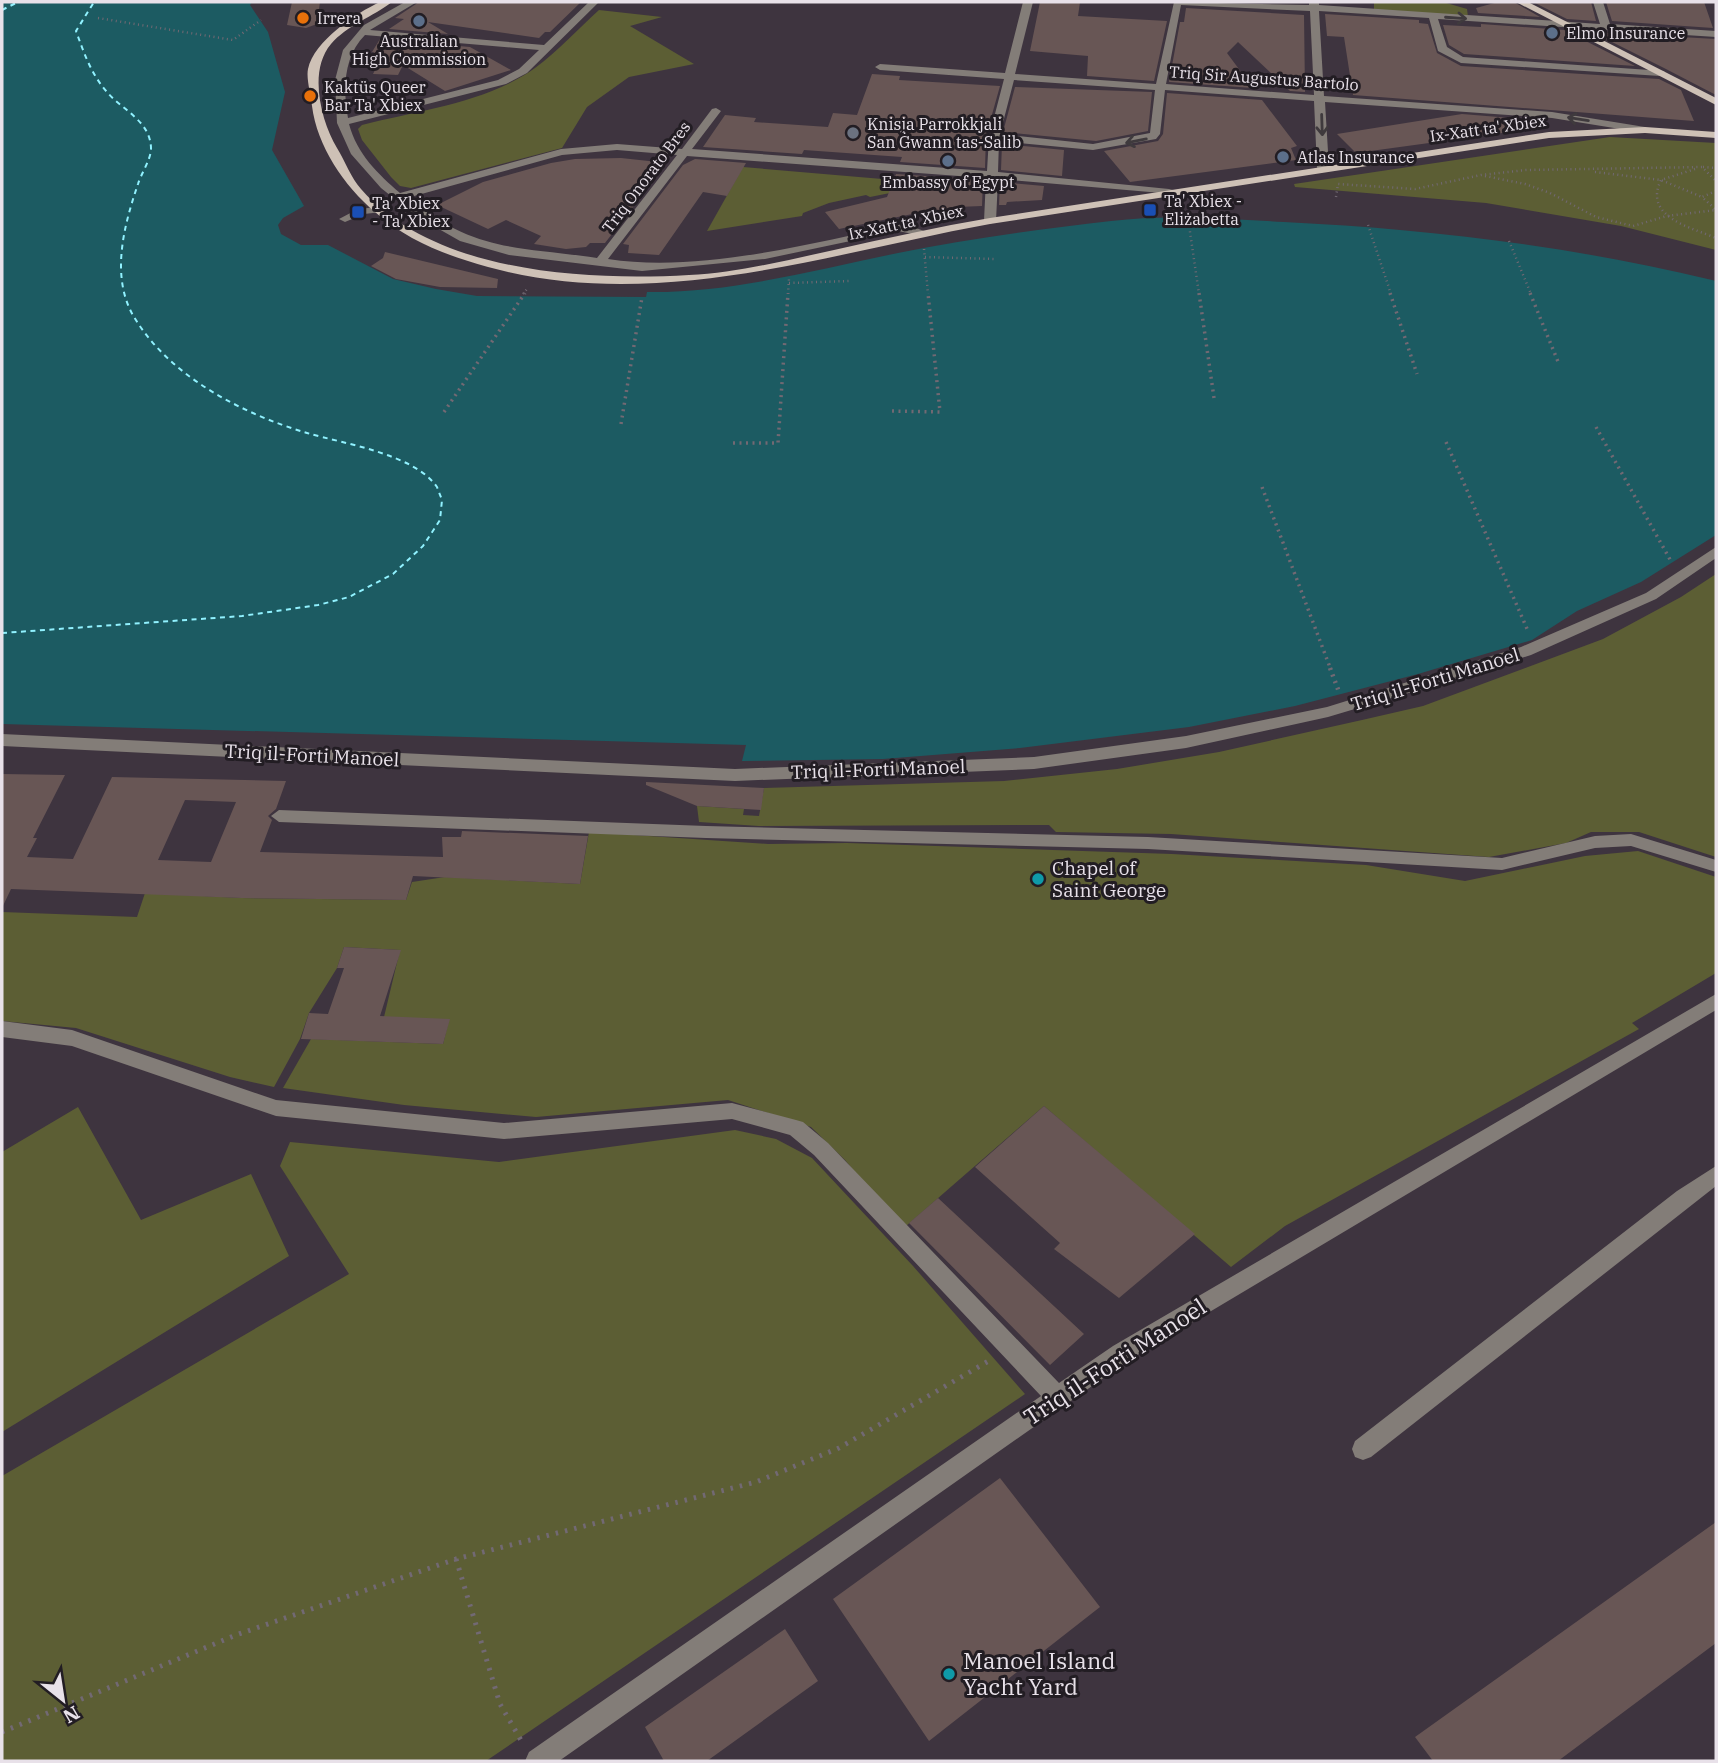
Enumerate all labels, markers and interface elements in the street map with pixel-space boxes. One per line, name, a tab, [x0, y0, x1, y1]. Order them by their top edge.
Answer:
place label: Irrera	[317, 8, 361, 28]
marker: Irrera	[295, 10, 311, 26]
one-way arrow	[1444, 12, 1467, 25]
marker: Australian High Commission	[411, 13, 427, 29]
place label: Elmo Insurance	[1566, 23, 1685, 43]
marker: Elmo Insurance	[1544, 25, 1560, 41]
place label: Australian High Commission	[352, 31, 486, 69]
street label: Triq Sir Augustus Bartolo	[1169, 61, 1359, 95]
place label: Kaktüs Queer Bar Ta' Xbiex	[324, 77, 426, 115]
marker: Kaktüs Queer Bar Ta' Xbiex	[302, 88, 318, 104]
street label: Ix-Xatt ta' Xbiex	[1428, 110, 1548, 146]
one-way arrow	[1567, 112, 1590, 125]
one-way arrow	[1316, 113, 1329, 136]
place label: Knisja Parrokkjali San Ġwann tas-Salib	[867, 114, 1021, 152]
street label: Triq Onorato Bres	[598, 117, 694, 237]
marker: Knisja Parrokkjali San Ġwann tas-Salib	[845, 125, 861, 141]
one-way arrow	[1125, 135, 1148, 149]
place label: Atlas Insurance	[1297, 147, 1415, 167]
marker: Atlas Insurance	[1275, 149, 1291, 165]
marker: Embassy of Egypt	[940, 153, 956, 169]
place label: Embassy of Egypt	[882, 172, 1015, 192]
place label: Ta' Xbiex - Eliżabetta	[1164, 191, 1242, 229]
place label: Ta' Xbiex - Ta' Xbiex	[372, 193, 450, 231]
street label: Ix-Xatt ta' Xbiex	[847, 200, 965, 244]
marker: Ta' Xbiex - Eliżabetta	[1142, 202, 1158, 218]
marker: Ta' Xbiex - Ta' Xbiex	[350, 204, 366, 220]
street label: Triq il-Forti Manoel	[1348, 642, 1522, 716]
street label: Triq il-Forti Manoel	[224, 738, 400, 772]
street label: Triq il-Forti Manoel	[790, 754, 966, 784]
place label: Chapel of Saint George	[1052, 856, 1166, 902]
marker: Chapel of Saint George	[1030, 871, 1046, 887]
street label: Triq il-Forti Manoel	[1018, 1291, 1211, 1431]
place label: Manoel Island Yacht Yard	[963, 1645, 1115, 1701]
north arrow	[28, 1665, 98, 1735]
marker: Manoel Island Yacht Yard	[941, 1666, 957, 1682]
text: N	[59, 1701, 84, 1729]

